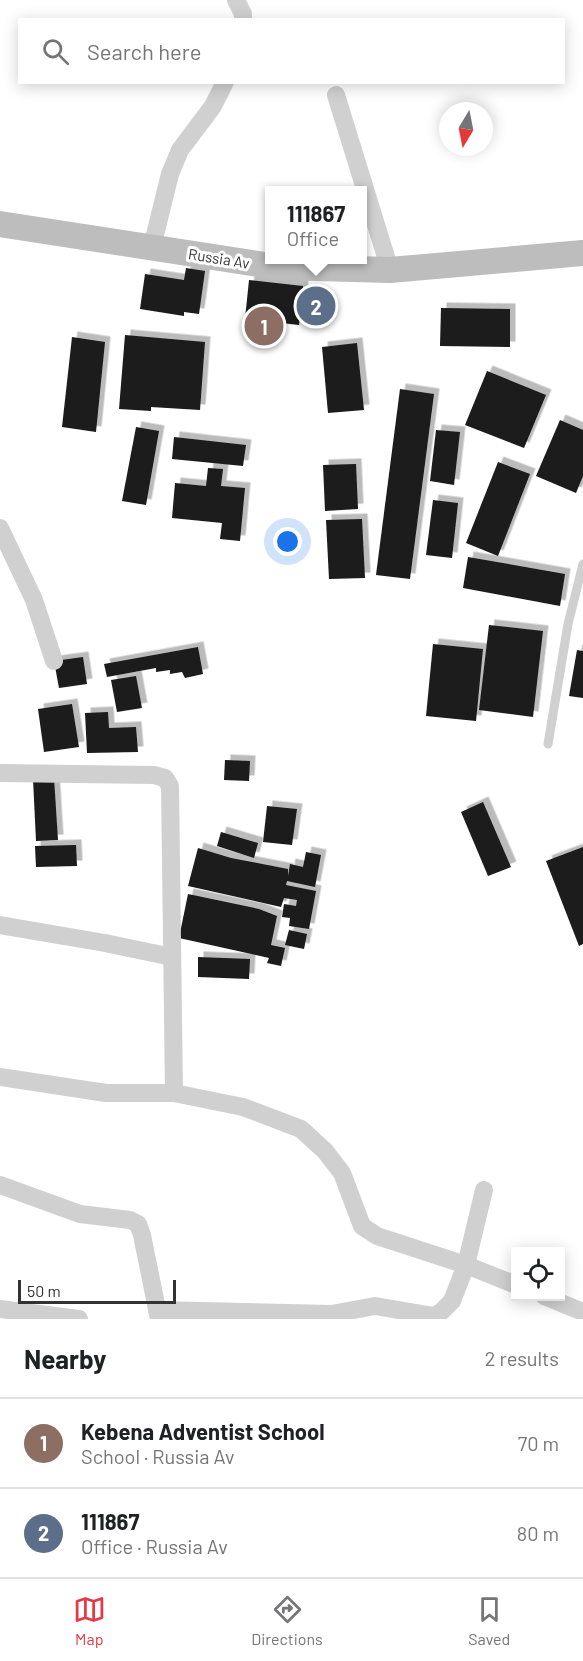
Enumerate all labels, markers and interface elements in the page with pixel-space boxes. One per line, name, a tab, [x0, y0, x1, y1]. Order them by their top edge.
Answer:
search box	[18, 18, 565, 84]
icon: search	[39, 35, 72, 68]
text: Search here	[87, 38, 201, 64]
north arrow	[439, 102, 493, 156]
popup	[265, 186, 367, 264]
text: 111867	[287, 200, 345, 226]
text: Office	[287, 226, 339, 250]
street label: Russia Av	[187, 244, 251, 272]
pin: 2	[296, 284, 336, 328]
pin: 1	[244, 304, 284, 348]
your location	[273, 527, 302, 556]
map controls	[511, 1247, 565, 1301]
button: locate	[511, 1247, 565, 1301]
scale bar	[18, 1277, 176, 1304]
text: 50 m	[27, 1281, 61, 1300]
text: Nearby	[24, 1343, 106, 1374]
text: 2 results	[485, 1346, 559, 1370]
text: Kebena Adventist School	[81, 1418, 325, 1444]
text: 1	[40, 1431, 47, 1455]
text: 70 m	[518, 1431, 559, 1455]
text: School · Russia Av	[81, 1444, 235, 1468]
text: 111867	[81, 1508, 139, 1534]
text: 2	[38, 1521, 49, 1545]
text: 80 m	[517, 1521, 559, 1545]
text: Office · Russia Av	[81, 1534, 228, 1558]
tab: Map	[73, 1593, 106, 1648]
tab: Directions	[251, 1593, 323, 1648]
tab: Saved	[468, 1593, 510, 1648]

